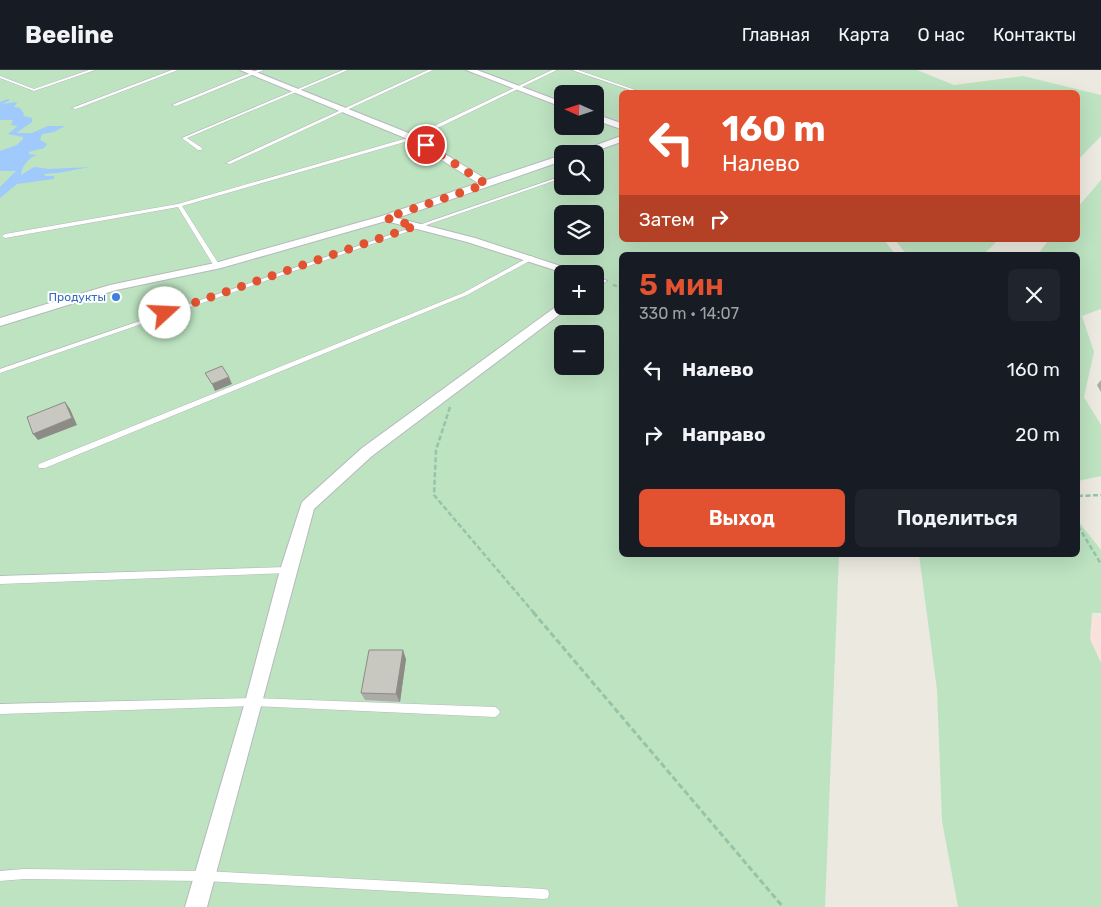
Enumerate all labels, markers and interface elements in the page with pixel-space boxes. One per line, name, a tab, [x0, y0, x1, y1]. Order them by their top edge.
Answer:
text: Beeline	[25, 21, 114, 49]
text: Главная	[742, 24, 810, 46]
text: Карта	[838, 24, 890, 46]
text: О нас	[918, 24, 965, 46]
text: Контакты	[993, 24, 1076, 46]
north arrow	[554, 85, 604, 135]
map controls	[554, 85, 604, 375]
text: 160 m	[722, 108, 826, 150]
icon: left	[639, 110, 704, 175]
pin	[405, 124, 447, 166]
icon: arrive	[412, 131, 440, 159]
button: search	[554, 145, 604, 195]
text: Налево	[722, 150, 800, 177]
button: layers	[554, 205, 604, 255]
icon: right	[705, 205, 733, 233]
text: Затем	[639, 208, 695, 231]
button: +	[554, 265, 604, 315]
text: 5 мин	[639, 267, 724, 303]
button: close	[1008, 269, 1060, 321]
position arrow	[138, 286, 190, 338]
place label: Продукты	[49, 290, 106, 304]
marker: Продукты	[110, 291, 122, 303]
text: 330 m · 14:07	[639, 304, 739, 323]
button: −	[554, 325, 604, 375]
icon: left	[639, 356, 667, 384]
text: Налево	[682, 358, 754, 381]
text: 160 m	[1007, 358, 1060, 381]
icon: right	[639, 421, 667, 449]
text: Направо	[682, 423, 766, 446]
text: 20 m	[1015, 423, 1060, 446]
button: Выход	[639, 489, 845, 547]
button: Поделиться	[855, 489, 1060, 547]

